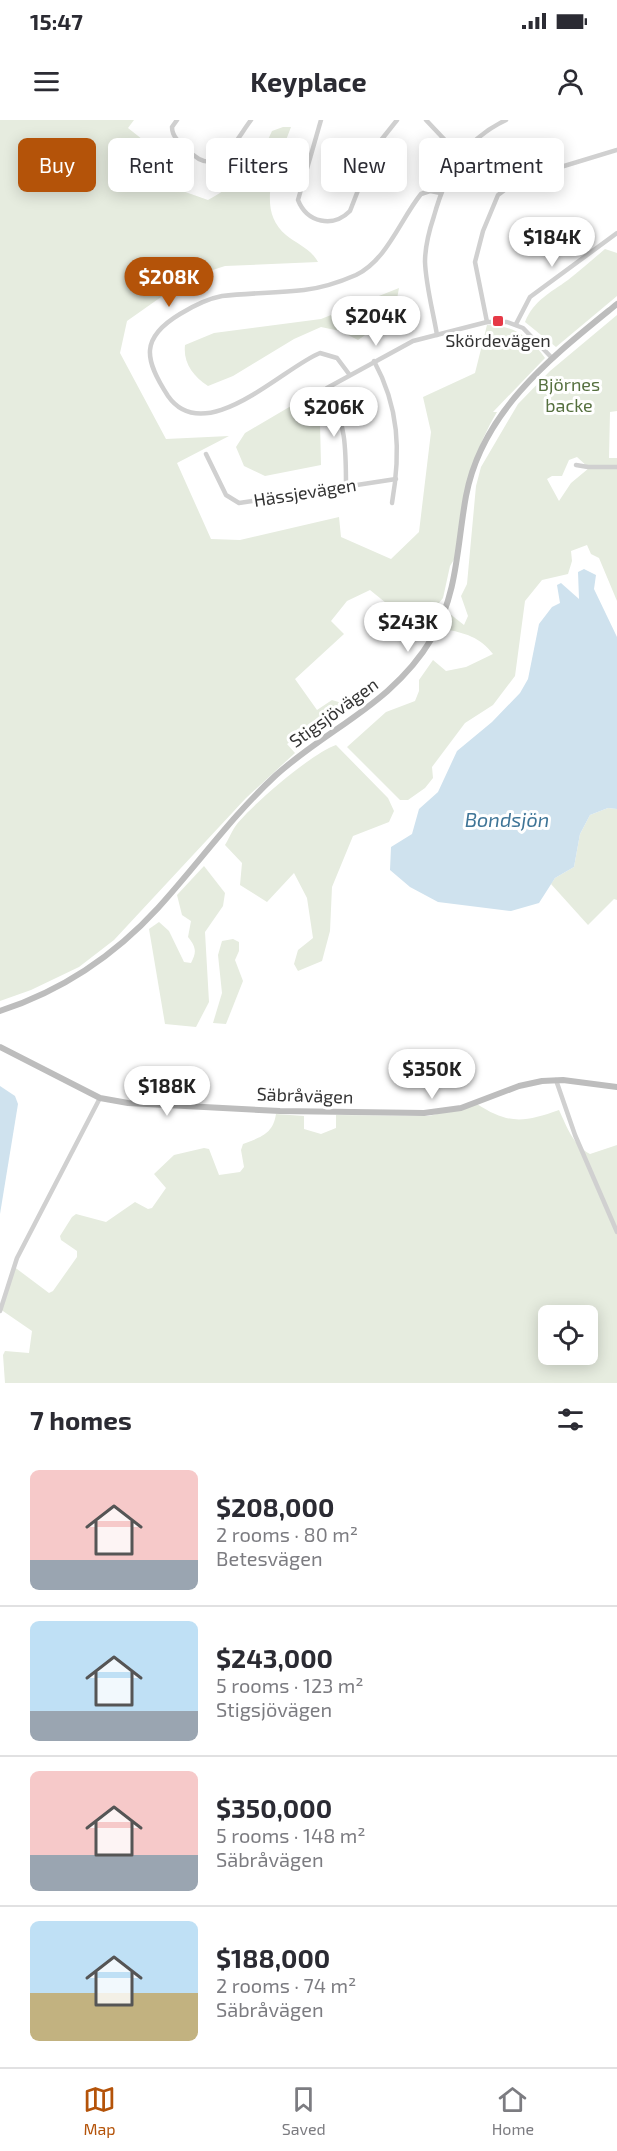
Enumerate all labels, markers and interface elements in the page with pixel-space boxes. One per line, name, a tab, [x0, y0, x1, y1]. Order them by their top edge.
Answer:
text: 15:47	[30, 8, 83, 34]
icon: menu	[30, 65, 63, 98]
text: Keyplace	[250, 65, 367, 97]
icon: person	[554, 65, 587, 98]
chip: Buy	[18, 138, 96, 192]
chip: Rent	[108, 138, 194, 192]
chip: Filters	[206, 138, 309, 192]
chip: New	[321, 138, 407, 192]
chip: Apartment	[419, 138, 564, 192]
pin: $184K	[510, 217, 594, 268]
text: $184K	[523, 224, 581, 248]
pin: $208K	[127, 257, 211, 308]
text: $208K	[139, 264, 199, 288]
pin: $204K	[334, 296, 418, 347]
text: $204K	[345, 303, 407, 327]
marker: Skördevägen	[491, 314, 505, 328]
place label: Skördevägen	[445, 329, 551, 351]
park label: Björnes backe	[538, 373, 600, 416]
pin: $206K	[292, 387, 376, 438]
text: $206K	[304, 394, 364, 418]
street label: Hässjevägen	[252, 473, 358, 511]
pin: $243K	[366, 602, 450, 653]
text: $243K	[378, 609, 438, 633]
street label: Stigsjövägen	[285, 673, 382, 752]
water label: Bondsjön	[465, 807, 549, 831]
pin: $350K	[390, 1049, 474, 1100]
text: $350K	[402, 1056, 462, 1080]
pin: $188K	[125, 1066, 209, 1117]
text: $188K	[138, 1073, 196, 1097]
street label: Säbråvägen	[256, 1082, 354, 1108]
map controls	[538, 1305, 598, 1365]
button: locate	[538, 1305, 598, 1365]
icon: filters	[554, 1403, 587, 1436]
text: 7 homes	[30, 1404, 132, 1435]
text: $208,000	[216, 1491, 334, 1522]
icon: home	[78, 1494, 150, 1566]
text: 2 rooms · 80 m²	[216, 1522, 358, 1546]
text: Betesvägen	[216, 1546, 323, 1570]
text: $243,000	[216, 1642, 333, 1673]
icon: home	[78, 1645, 150, 1717]
text: 5 rooms · 123 m²	[216, 1673, 364, 1697]
text: Stigsjövägen	[216, 1697, 332, 1721]
text: $350,000	[216, 1792, 332, 1823]
icon: home	[78, 1795, 150, 1867]
text: 5 rooms · 148 m²	[216, 1823, 366, 1847]
text: Säbråvägen	[216, 1847, 324, 1871]
text: $188,000	[216, 1942, 330, 1973]
icon: home	[78, 1945, 150, 2017]
text: 2 rooms · 74 m²	[216, 1973, 356, 1997]
text: Säbråvägen	[216, 1997, 324, 2021]
tab: Map	[83, 2083, 116, 2138]
tab: Saved	[282, 2083, 326, 2138]
tab: Home	[492, 2083, 534, 2138]

